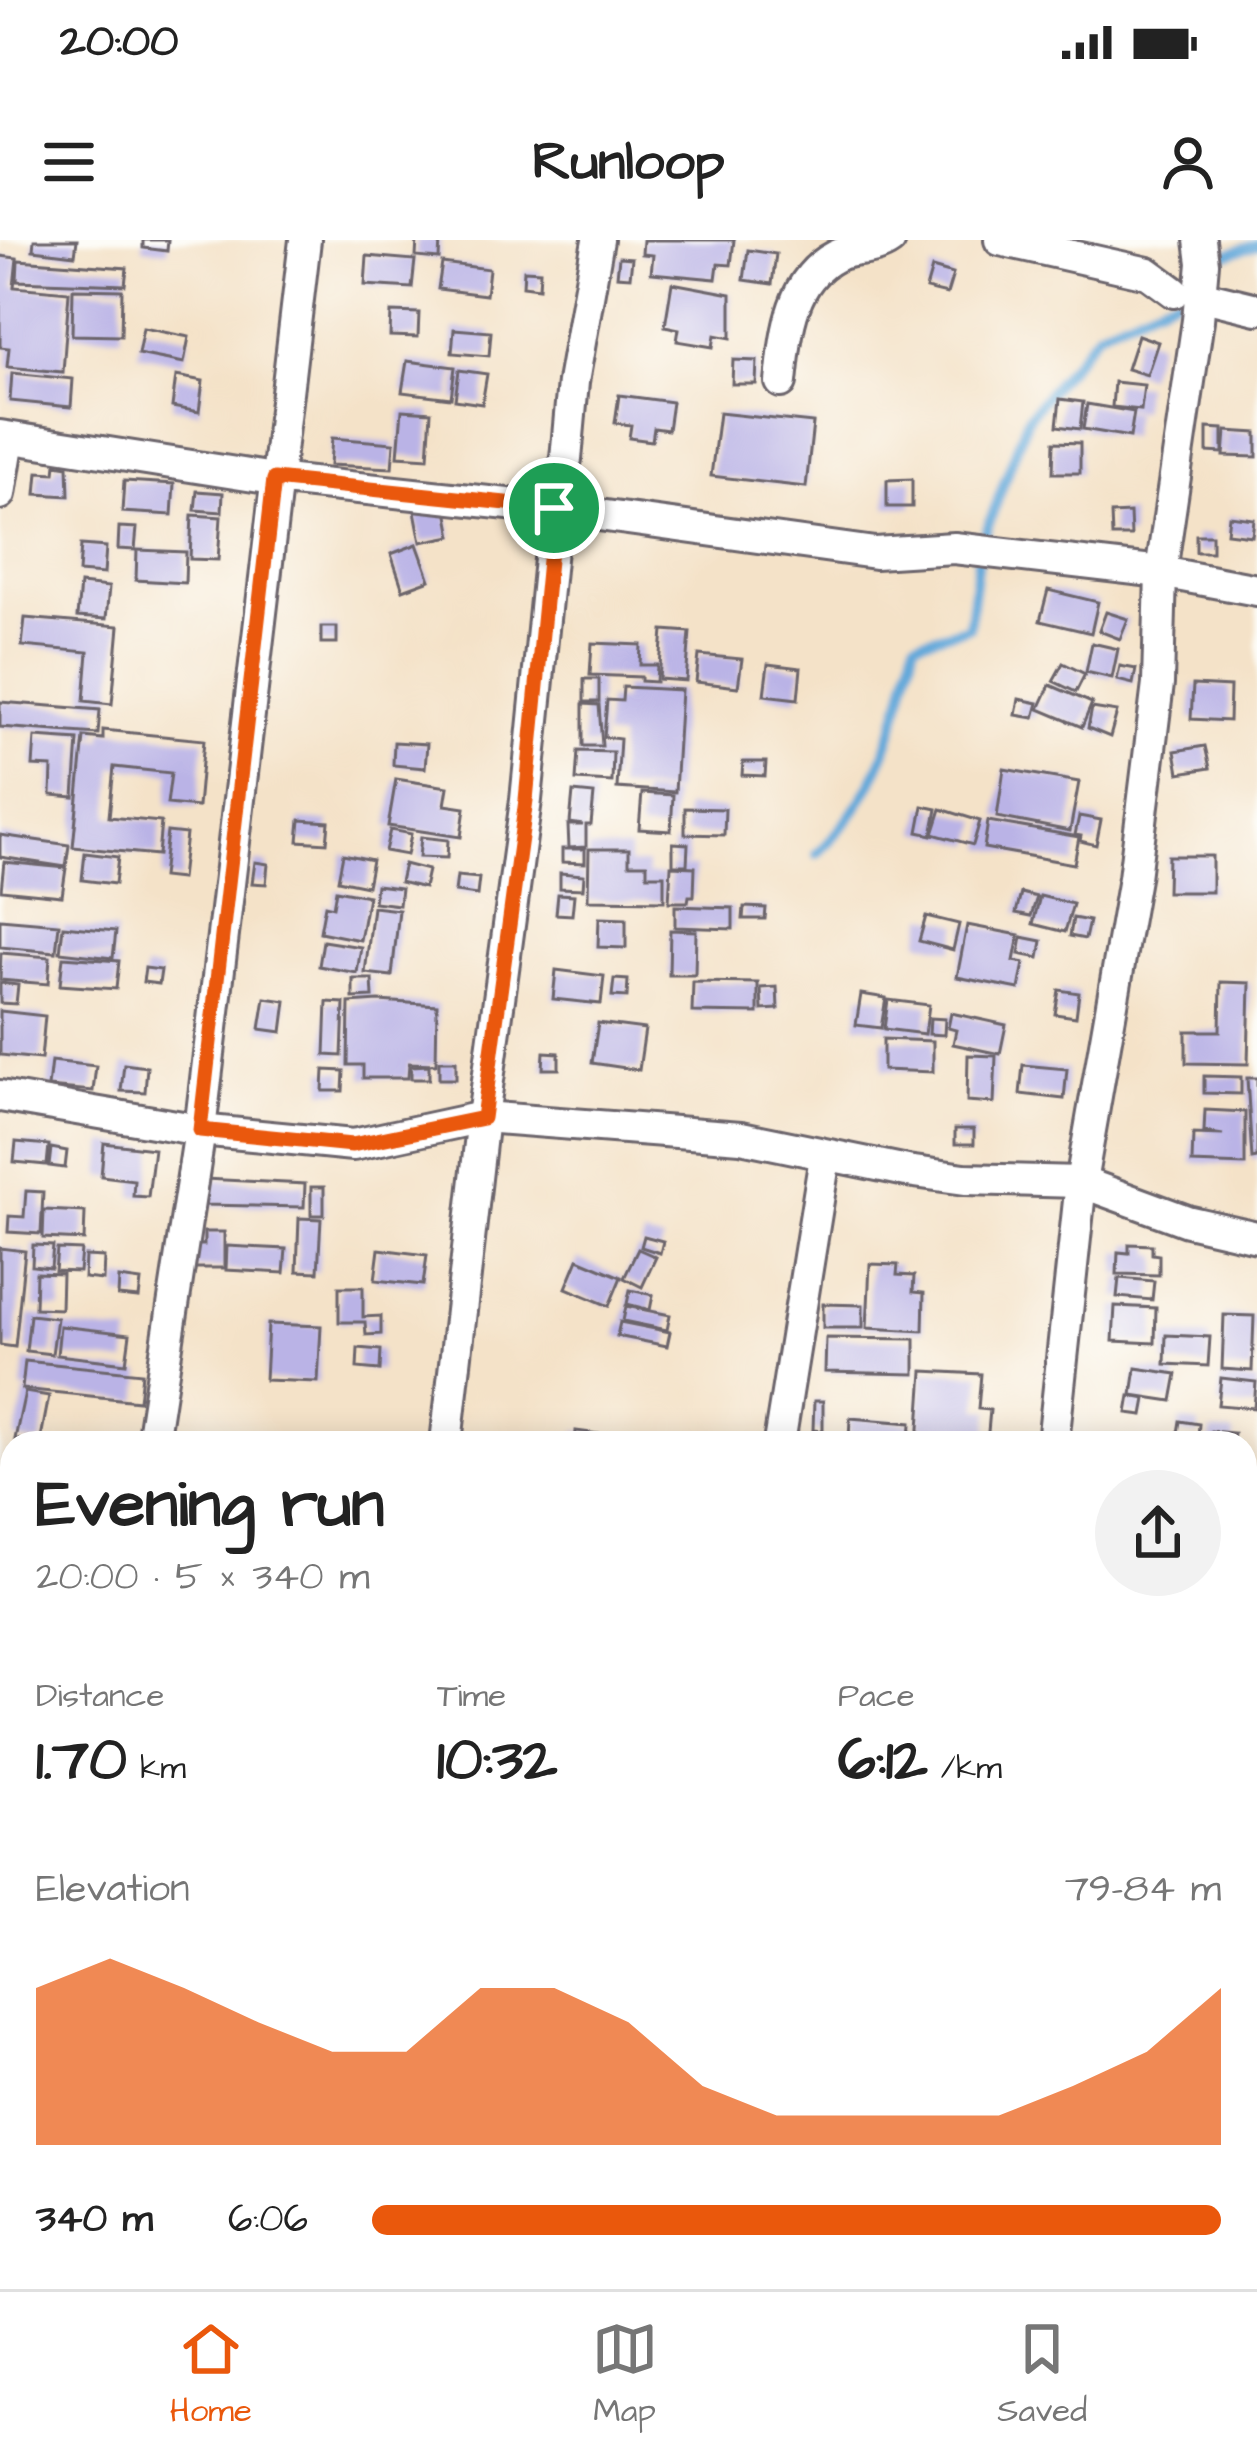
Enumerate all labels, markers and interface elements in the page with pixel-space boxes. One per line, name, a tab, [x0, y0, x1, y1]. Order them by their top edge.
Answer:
text: 20:00	[60, 11, 178, 73]
text: Runloop	[532, 125, 725, 200]
icon: menu	[36, 129, 102, 195]
icon: person	[1155, 129, 1221, 195]
pin	[503, 457, 605, 559]
icon: arrive	[521, 475, 587, 541]
text: Evening run	[36, 1460, 384, 1552]
button: share	[1095, 1470, 1221, 1596]
text: 20:00 · 5 × 340 m	[36, 1551, 370, 1605]
text: Distance	[36, 1673, 164, 1719]
text: Time	[437, 1673, 506, 1719]
text: Pace	[838, 1673, 915, 1719]
text: 1.70	[36, 1719, 127, 1802]
text: 10:32	[437, 1719, 557, 1802]
text: 6:12	[838, 1719, 928, 1802]
text: km	[127, 1745, 186, 1791]
text: /km	[928, 1745, 1002, 1791]
text: Elevation	[36, 1863, 190, 1917]
text: 79–84 m	[1065, 1863, 1221, 1917]
text: 340 m	[36, 2193, 153, 2247]
text: 6:06	[228, 2193, 308, 2247]
tab: Home	[170, 2316, 252, 2434]
tab: Map	[592, 2316, 658, 2434]
tab: Saved	[997, 2316, 1087, 2434]

